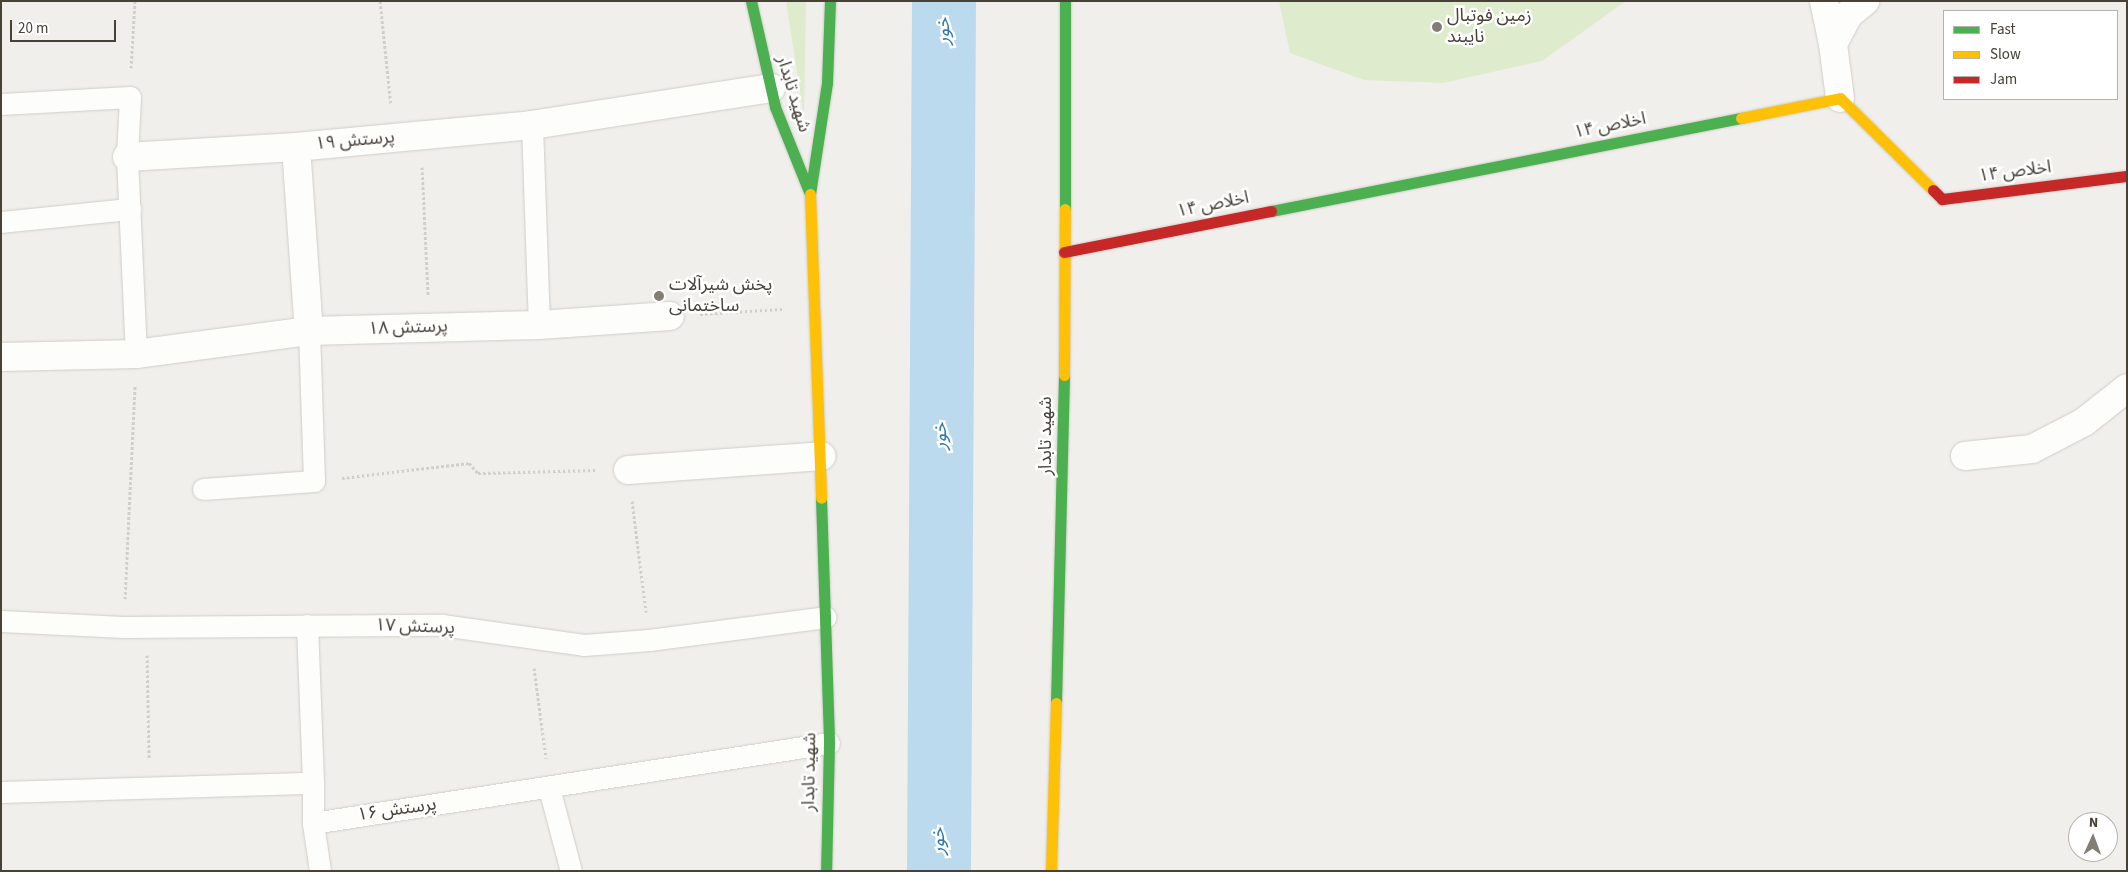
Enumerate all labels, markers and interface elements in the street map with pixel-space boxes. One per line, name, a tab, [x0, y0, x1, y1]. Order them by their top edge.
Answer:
place label: زمین فوتبال نایبند	[1447, 6, 1532, 48]
scale bar	[12, 10, 119, 42]
legend	[1943, 10, 2118, 100]
water label: خور	[933, 17, 955, 45]
text: 20 m	[18, 18, 48, 39]
text: Fast	[1990, 19, 2016, 40]
marker: زمین فوتبال نایبند	[1431, 21, 1443, 33]
text: Slow	[1990, 44, 2021, 65]
street label: شهید تابدار	[771, 53, 815, 135]
text: Jam	[1990, 69, 2017, 90]
street label: اخلاص ۱۴	[1572, 108, 1648, 144]
street label: پرستش ۱۹	[314, 127, 396, 155]
street label: اخلاص ۱۴	[1977, 157, 2053, 187]
street label: اخلاص ۱۴	[1175, 187, 1251, 223]
place label: پخش شیرآلات ساختمانی	[669, 275, 772, 318]
marker: پخش شیرآلات ساختمانی	[653, 290, 665, 302]
street label: پرستش ۱۸	[368, 316, 448, 340]
street label: شهید تابدار	[1035, 396, 1057, 476]
water label: خور	[930, 422, 952, 450]
street label: پرستش ۱۷	[375, 615, 455, 639]
street label: شهید تابدار	[799, 732, 821, 812]
street label: پرستش ۱۶	[356, 794, 438, 826]
north arrow	[2068, 812, 2118, 862]
text: N	[2088, 813, 2098, 833]
water label: خور	[928, 827, 950, 855]

